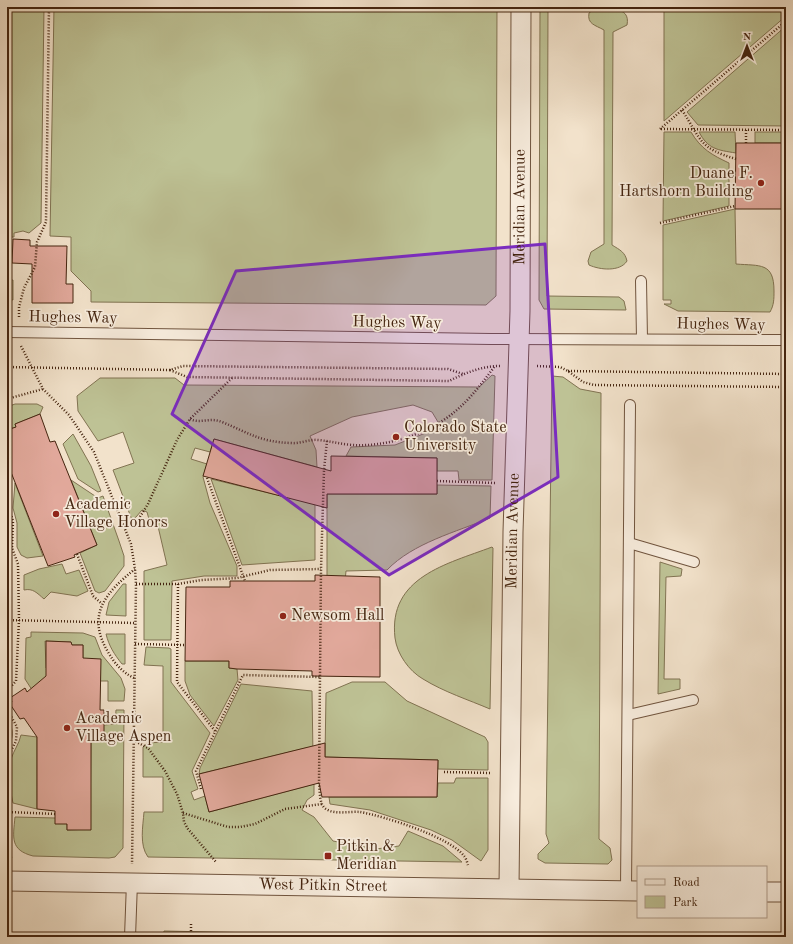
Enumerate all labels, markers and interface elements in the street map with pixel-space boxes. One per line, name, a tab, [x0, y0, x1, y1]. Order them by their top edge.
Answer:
north arrow	[727, 26, 767, 66]
text: N	[743, 32, 752, 43]
street label: Meridian Avenue	[512, 149, 529, 265]
place label: Duane F. Hartshorn Building	[619, 166, 753, 200]
marker: Duane F. Hartshorn Building	[756, 178, 766, 188]
street label: Hughes Way	[28, 309, 118, 327]
street label: Hughes Way	[352, 314, 442, 332]
street label: Hughes Way	[676, 316, 766, 334]
place label: Colorado State University	[404, 420, 507, 454]
marker: Colorado State University	[391, 432, 401, 442]
street label: Meridian Avenue	[504, 473, 523, 589]
place label: Academic Village Honors	[64, 497, 168, 531]
marker: Academic Village Honors	[51, 509, 61, 519]
place label: Newsom Hall	[291, 608, 384, 624]
marker: Newsom Hall	[278, 611, 288, 621]
place label: Academic Village Aspen	[75, 711, 172, 745]
marker: Academic Village Aspen	[62, 723, 72, 733]
place label: Pitkin & Meridian	[336, 839, 397, 873]
marker: Pitkin & Meridian	[323, 851, 333, 861]
legend	[637, 866, 767, 918]
street label: West Pitkin Street	[258, 877, 388, 895]
text: Road	[673, 877, 700, 889]
text: Park	[673, 897, 698, 909]

